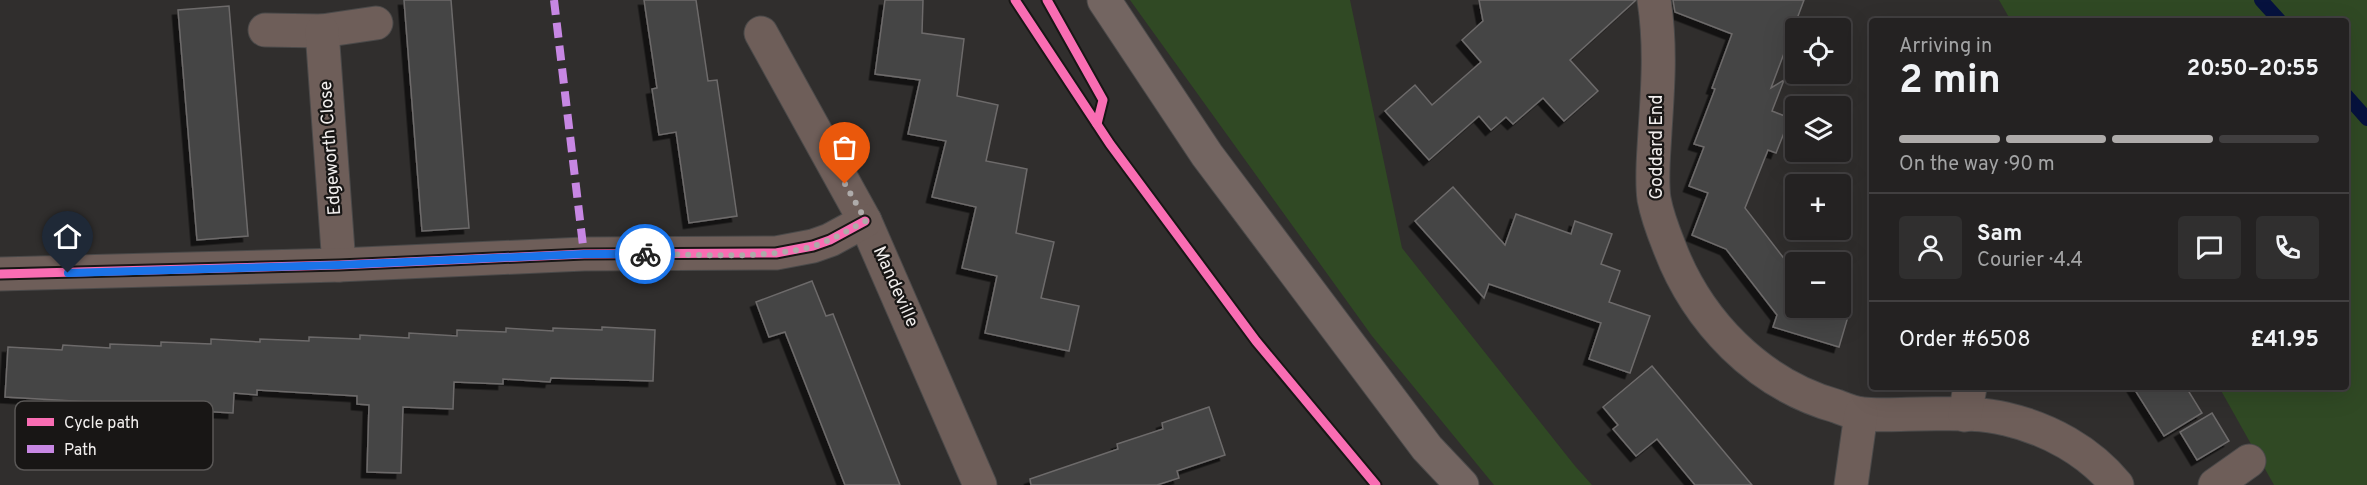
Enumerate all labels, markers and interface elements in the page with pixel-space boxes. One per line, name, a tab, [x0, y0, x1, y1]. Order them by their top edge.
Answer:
map controls	[1785, 18, 1851, 318]
button: locate	[1785, 18, 1851, 84]
text: Arriving in	[1899, 34, 1992, 60]
text: 20:50–20:55	[2187, 56, 2319, 83]
text: 2 min	[1899, 58, 2001, 107]
street label: Edgeworth Close	[315, 80, 347, 216]
street label: Goddard End	[1646, 95, 1669, 199]
button: layers	[1785, 96, 1851, 162]
pin	[819, 122, 870, 184]
icon: bag	[828, 131, 861, 164]
text: On the way · 90 m	[1899, 152, 2055, 178]
button: +	[1785, 174, 1851, 240]
pin	[42, 211, 93, 273]
button: person	[1899, 216, 1962, 279]
button: chat	[2178, 216, 2241, 279]
button: phone	[2256, 216, 2319, 279]
icon: home	[51, 220, 84, 253]
text: Sam	[1977, 221, 2022, 248]
courier	[615, 224, 675, 284]
icon: bike	[629, 238, 662, 271]
street label: Mandeville	[867, 243, 923, 331]
text: Courier · 4.4	[1977, 248, 2083, 274]
button: −	[1785, 252, 1851, 318]
text: Order #6508	[1899, 327, 2031, 354]
text: £41.95	[2250, 327, 2319, 354]
legend	[15, 401, 213, 470]
text: Cycle path	[64, 414, 139, 434]
text: Path	[64, 441, 97, 461]

